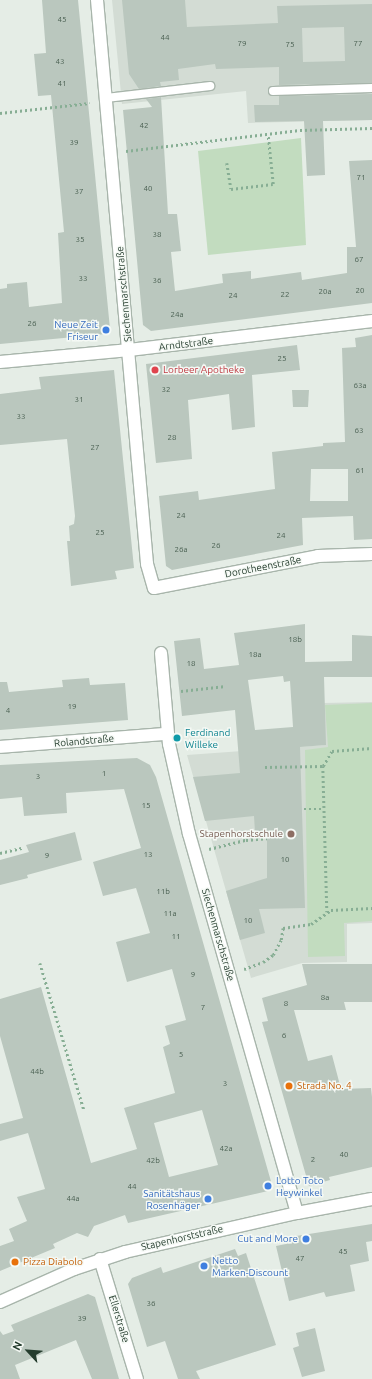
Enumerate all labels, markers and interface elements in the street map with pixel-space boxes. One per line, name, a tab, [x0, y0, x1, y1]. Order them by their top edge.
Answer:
house number: 45	[57, 15, 67, 25]
house number: 44	[160, 33, 170, 43]
house number: 79	[237, 39, 247, 49]
house number: 77	[353, 39, 363, 49]
house number: 75	[285, 40, 295, 50]
house number: 43	[55, 57, 65, 67]
house number: 41	[57, 79, 67, 89]
house number: 42	[139, 121, 149, 131]
house number: 39	[69, 138, 79, 148]
house number: 71	[356, 173, 366, 183]
house number: 40	[143, 184, 153, 194]
house number: 37	[74, 187, 84, 197]
house number: 38	[152, 230, 162, 240]
house number: 35	[75, 235, 85, 245]
street label: Siechenmarschstraße	[114, 246, 134, 342]
house number: 67	[354, 255, 364, 265]
house number: 33	[78, 274, 88, 284]
house number: 36	[152, 276, 162, 286]
house number: 20	[355, 286, 365, 296]
house number: 20a	[318, 287, 332, 297]
house number: 22	[280, 290, 290, 300]
house number: 24	[228, 291, 238, 301]
house number: 24a	[170, 310, 184, 320]
place label: Neue Zeit Friseur	[54, 318, 98, 342]
house number: 26	[27, 319, 37, 329]
marker: Neue Zeit Friseur	[101, 325, 111, 335]
street label: Arndtstraße	[158, 335, 214, 353]
house number: 25	[277, 354, 287, 364]
place label: Lorbeer Apotheke	[163, 364, 244, 376]
marker: Lorbeer Apotheke	[150, 365, 160, 375]
house number: 63a	[353, 381, 367, 391]
house number: 32	[161, 385, 171, 395]
house number: 31	[74, 395, 84, 405]
house number: 33	[16, 412, 26, 422]
house number: 63	[354, 426, 364, 436]
house number: 28	[167, 433, 177, 443]
house number: 27	[90, 443, 100, 453]
house number: 61	[355, 466, 365, 476]
house number: 24	[176, 511, 186, 521]
house number: 25	[95, 528, 105, 538]
house number: 24	[276, 531, 286, 541]
house number: 26	[211, 541, 221, 551]
house number: 26a	[174, 545, 188, 555]
street label: Dorotheenstraße	[224, 554, 302, 580]
house number: 18b	[288, 635, 302, 645]
house number: 18a	[248, 650, 262, 660]
house number: 18	[186, 659, 196, 669]
house number: 19	[67, 702, 77, 712]
house number: 4	[6, 706, 10, 716]
place label: Ferdinand Willeke	[185, 726, 230, 750]
street label: Rolandstraße	[54, 732, 114, 750]
marker: Ferdinand Willeke	[172, 733, 182, 743]
house number: 1	[102, 769, 106, 779]
house number: 3	[36, 772, 40, 782]
house number: 15	[141, 801, 151, 811]
place label: Stapenhorstschule	[199, 828, 283, 840]
marker: Stapenhorstschule	[286, 829, 296, 839]
house number: 13	[143, 850, 153, 860]
house number: 9	[45, 851, 49, 861]
house number: 10	[280, 855, 290, 865]
house number: 11b	[156, 887, 170, 897]
street label: Siechenmarschstraße	[199, 887, 237, 983]
house number: 11a	[163, 909, 177, 919]
house number: 10	[243, 916, 253, 926]
house number: 11	[171, 932, 181, 942]
house number: 9	[191, 970, 195, 980]
house number: 8a	[321, 993, 329, 1003]
house number: 8	[284, 999, 288, 1009]
house number: 7	[201, 1003, 205, 1013]
house number: 6	[282, 1031, 286, 1041]
house number: 5	[179, 1050, 183, 1060]
house number: 44b	[30, 1067, 44, 1077]
house number: 3	[223, 1079, 227, 1089]
place label: Strada No. 4	[297, 1080, 352, 1092]
marker: Strada No. 4	[284, 1081, 294, 1091]
house number: 42a	[219, 1144, 233, 1154]
house number: 40	[339, 1150, 349, 1160]
house number: 2	[311, 1155, 315, 1165]
house number: 42b	[146, 1156, 160, 1166]
place label: Lotto Toto Heywinkel	[276, 1174, 324, 1198]
marker: Lotto Toto Heywinkel	[263, 1181, 273, 1191]
house number: 44	[127, 1182, 137, 1192]
place label: Sanitätshaus Rosenhäger	[143, 1187, 200, 1210]
house number: 44a	[66, 1194, 80, 1204]
marker: Sanitätshaus Rosenhäger	[203, 1194, 213, 1204]
street label: Stapenhorststraße	[140, 1223, 224, 1253]
place label: Cut and More	[237, 1233, 298, 1245]
marker: Cut and More	[301, 1234, 311, 1244]
house number: 45	[338, 1247, 348, 1257]
place label: Netto Marken-Discount	[212, 1254, 288, 1278]
house number: 47	[295, 1254, 305, 1264]
place label: Pizza Diabolo	[23, 1256, 83, 1268]
marker: Pizza Diabolo	[10, 1257, 20, 1267]
marker: Netto Marken-Discount	[199, 1261, 209, 1271]
street label: Ellerstraße	[106, 1294, 132, 1344]
house number: 36	[146, 1299, 156, 1309]
house number: 39	[77, 1314, 87, 1324]
north arrow	[8, 1331, 48, 1371]
text: N	[10, 1339, 24, 1352]

